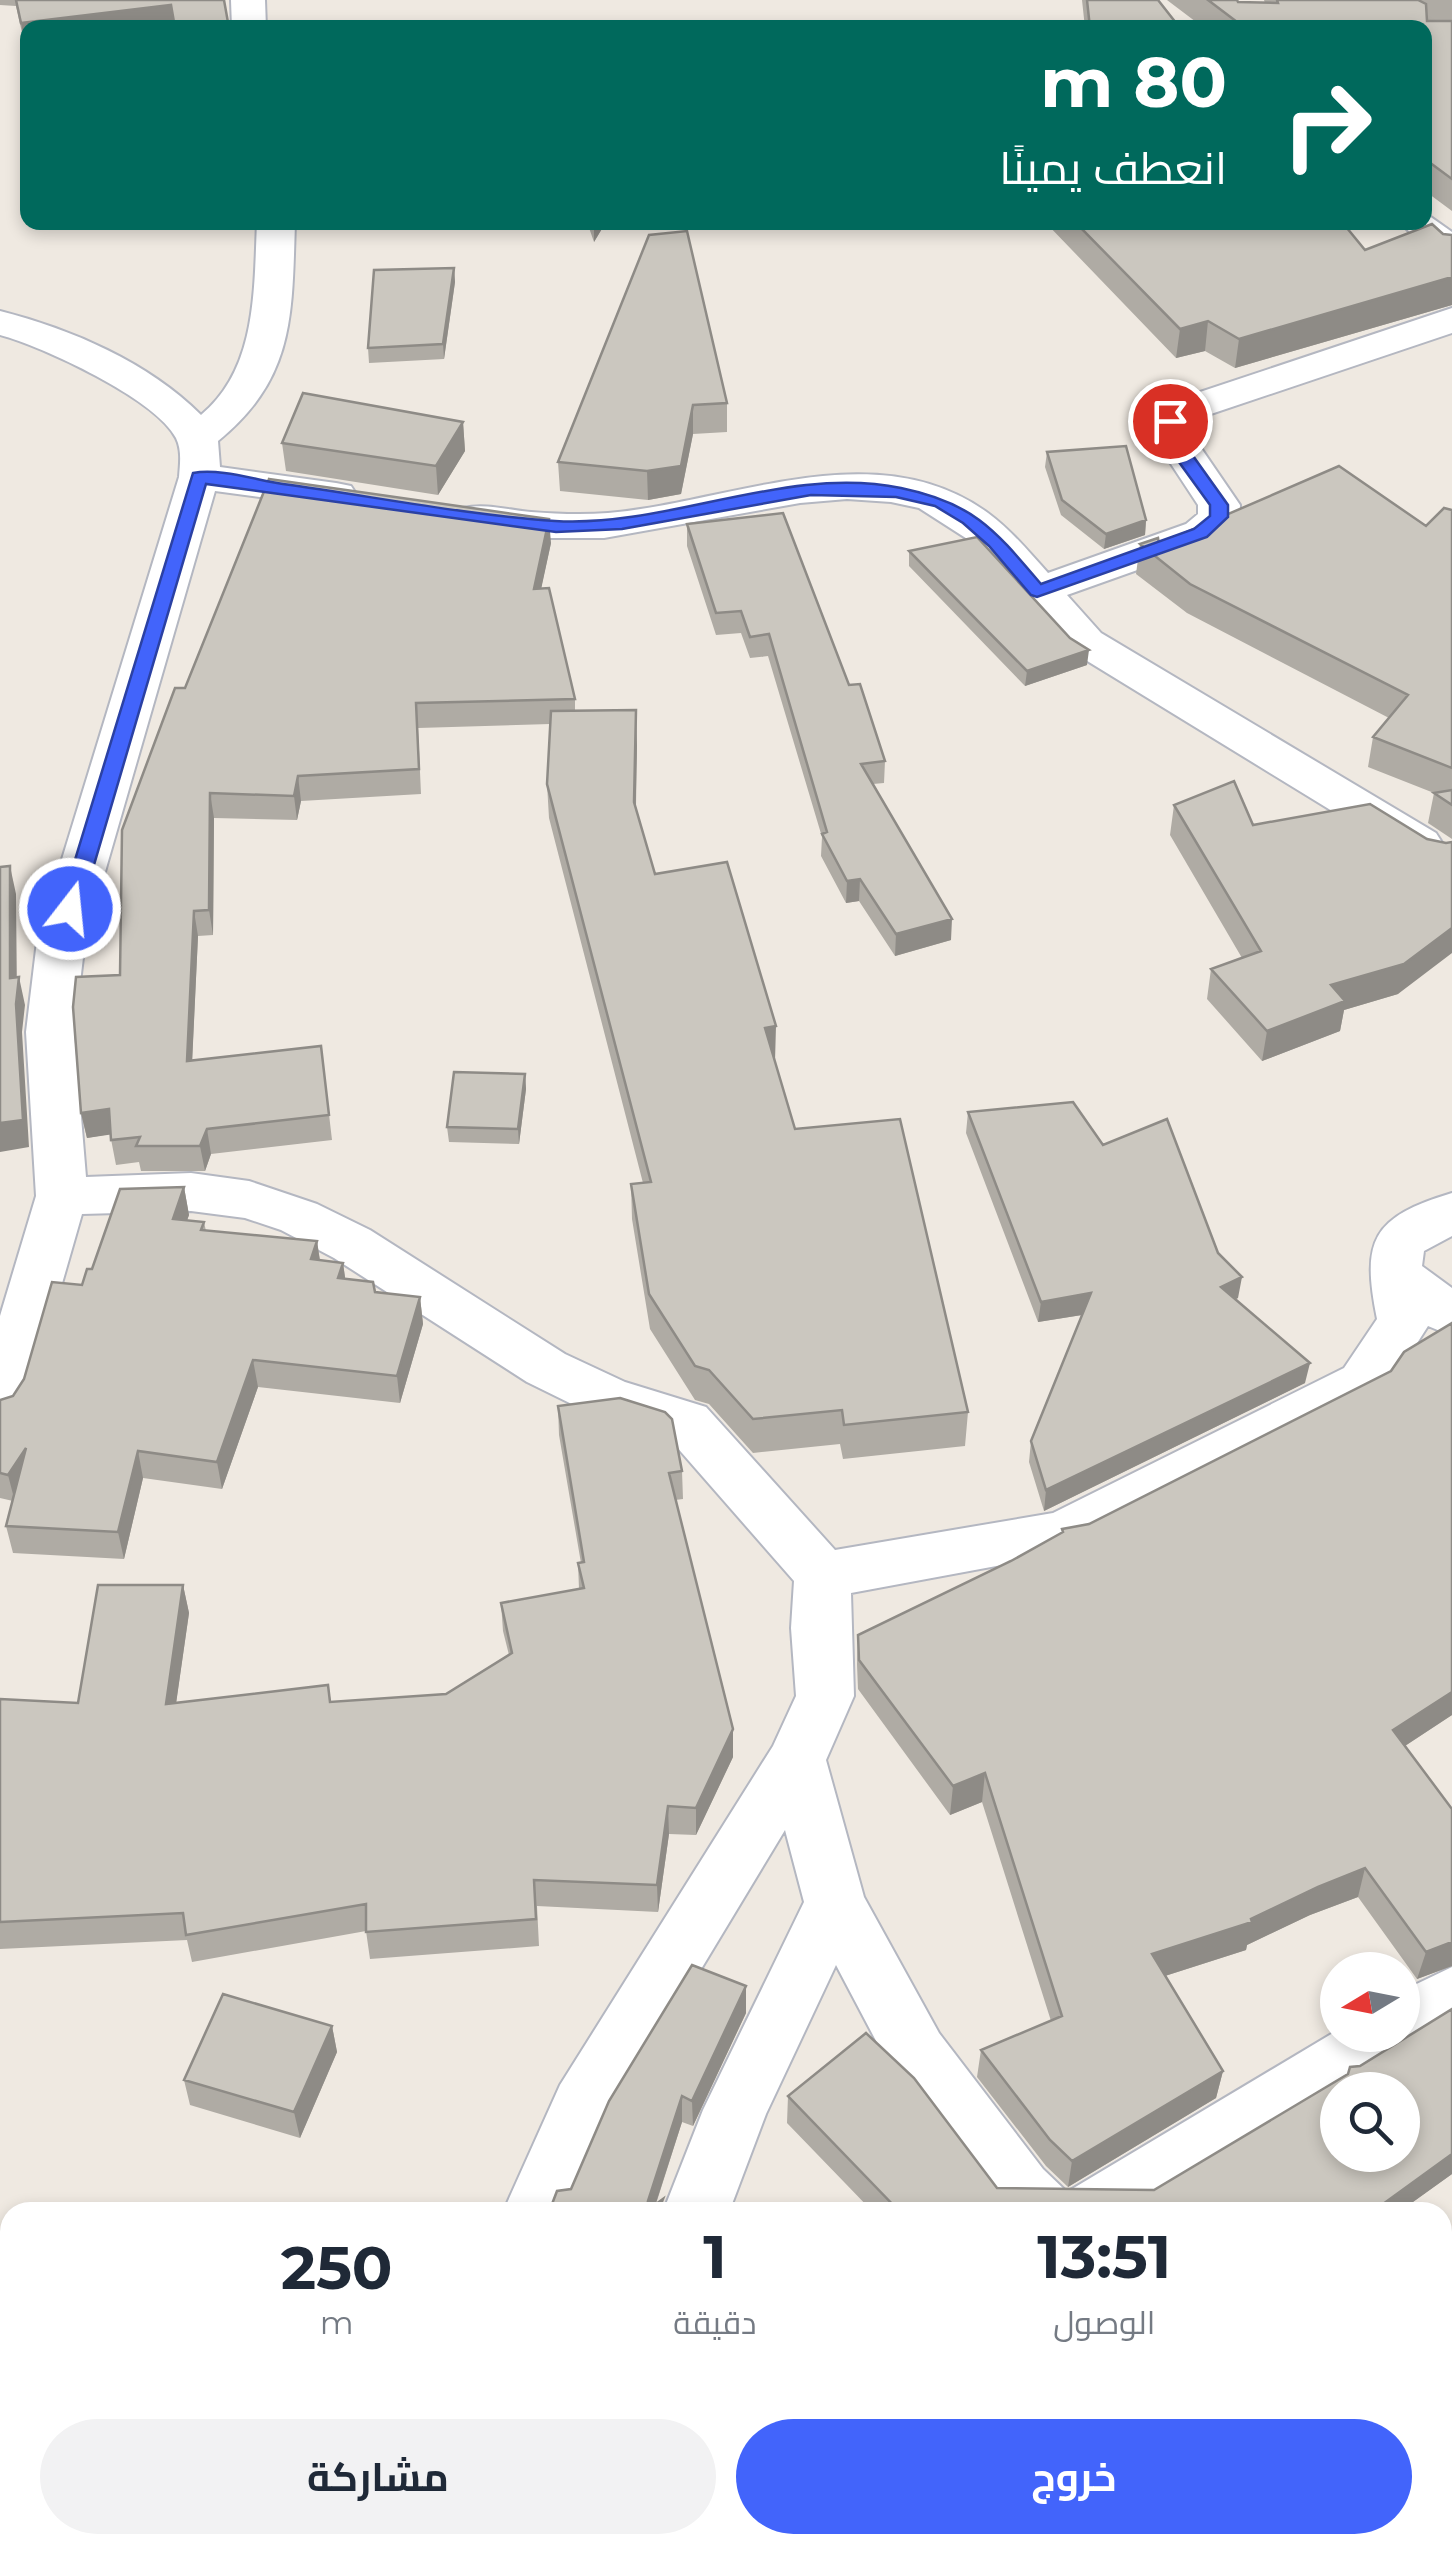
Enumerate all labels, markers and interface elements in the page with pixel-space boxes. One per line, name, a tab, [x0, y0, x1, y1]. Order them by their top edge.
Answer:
text: 80 m	[1040, 39, 1227, 125]
icon: right	[1262, 60, 1392, 190]
text: انعطف يمينًا	[999, 140, 1227, 195]
pin	[1128, 379, 1213, 464]
icon: arrive	[1143, 394, 1198, 449]
position arrow	[18, 857, 122, 961]
north arrow	[1320, 1952, 1420, 2052]
map controls	[1320, 1952, 1420, 2172]
button: search	[1320, 2072, 1420, 2172]
text: 1	[703, 2220, 727, 2293]
text: 13:51	[1037, 2220, 1171, 2293]
text: 250	[281, 2231, 393, 2304]
text: m	[320, 2303, 354, 2342]
text: دقيقة	[673, 2303, 757, 2342]
text: الوصول	[1053, 2303, 1155, 2342]
button: مشاركة	[40, 2419, 716, 2534]
button: خروج	[736, 2419, 1412, 2534]

